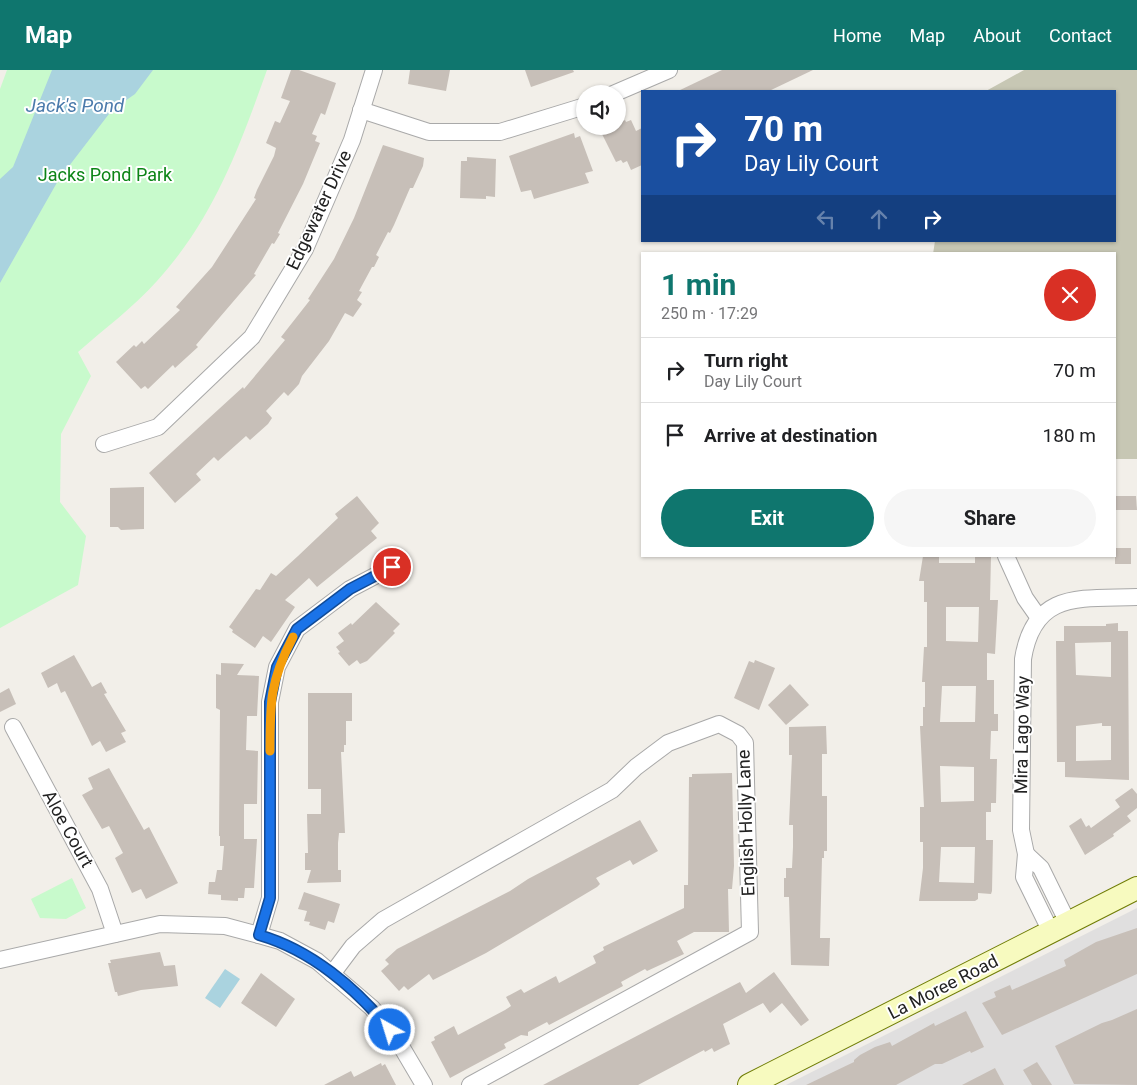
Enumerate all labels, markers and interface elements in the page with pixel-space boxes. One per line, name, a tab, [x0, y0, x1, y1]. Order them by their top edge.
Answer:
text: Map	[25, 21, 72, 49]
text: Home	[833, 25, 882, 46]
text: Map	[910, 25, 945, 46]
text: About	[973, 25, 1021, 46]
text: Contact	[1049, 25, 1112, 46]
map controls	[576, 85, 626, 135]
button: sound	[576, 85, 626, 135]
water label: Jack's Pond	[26, 94, 125, 117]
text: 70 m	[744, 109, 823, 150]
icon: right	[661, 110, 726, 175]
street label: Edgewater Drive	[282, 147, 355, 273]
text: Day Lily Court	[744, 151, 879, 176]
park label: Jacks Pond Park	[38, 164, 173, 185]
icon: left	[812, 205, 840, 233]
icon: ahead	[865, 205, 893, 233]
icon: right	[918, 205, 946, 233]
text: 1 min	[661, 267, 736, 302]
button: close	[1044, 269, 1096, 321]
text: 250 m · 17:29	[661, 304, 758, 323]
text: Turn right	[704, 349, 788, 372]
icon: right	[661, 356, 689, 384]
text: 70 m	[1053, 359, 1096, 382]
text: Day Lily Court	[704, 372, 802, 391]
icon: arrive	[661, 421, 689, 449]
text: Arrive at destination	[704, 424, 877, 447]
text: 180 m	[1043, 424, 1096, 447]
button: Exit	[661, 489, 874, 547]
button: Share	[884, 489, 1096, 547]
pin	[371, 546, 413, 588]
icon: arrive	[378, 553, 406, 581]
street label: Mira Lago Way	[1010, 675, 1033, 794]
street label: English Holly Lane	[732, 749, 759, 897]
street label: Aloe Court	[39, 787, 98, 871]
street label: La Moree Road	[884, 950, 1001, 1023]
position arrow	[363, 1003, 415, 1055]

